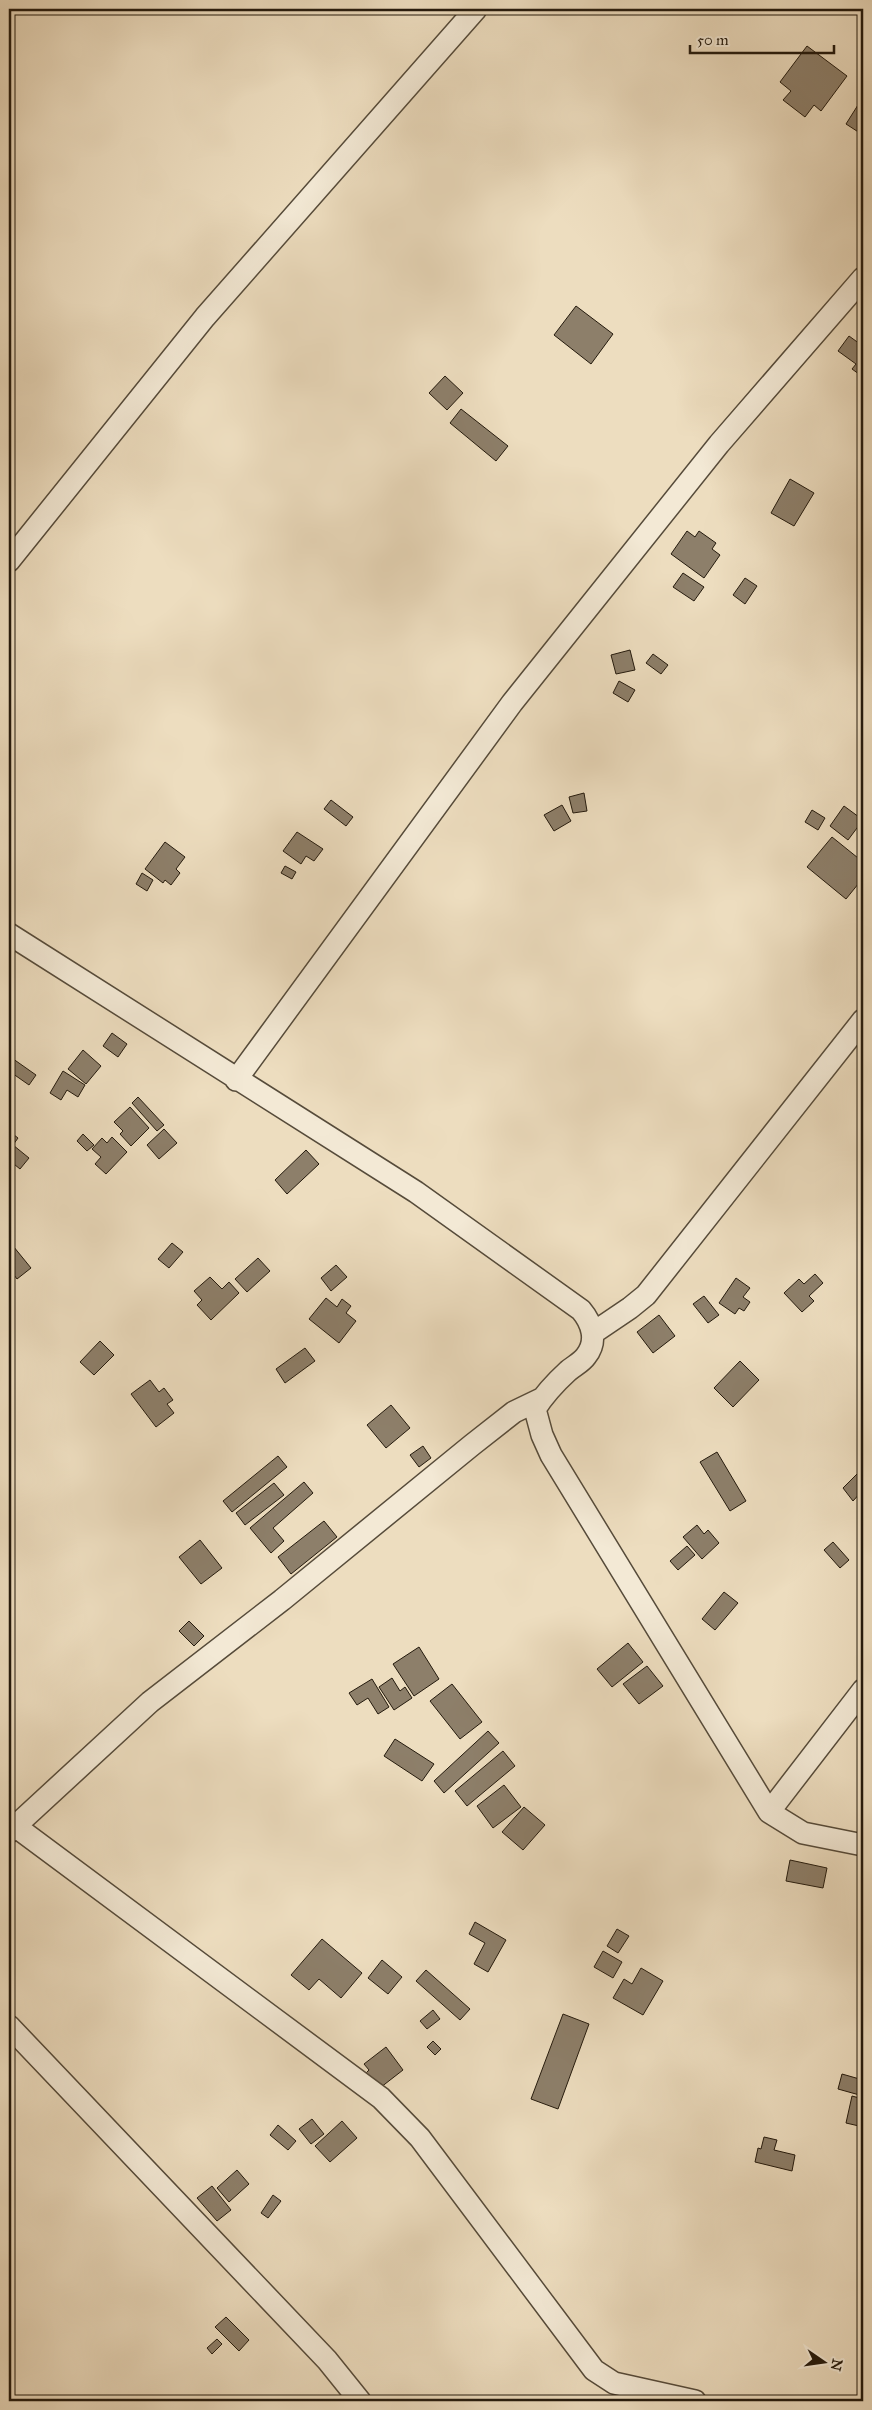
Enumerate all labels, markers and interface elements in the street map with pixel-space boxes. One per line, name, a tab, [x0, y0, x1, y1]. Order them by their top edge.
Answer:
scale bar	[690, 22, 833, 54]
text: 50 m	[697, 31, 729, 49]
north arrow	[800, 2338, 850, 2388]
text: N	[827, 2357, 846, 2373]

